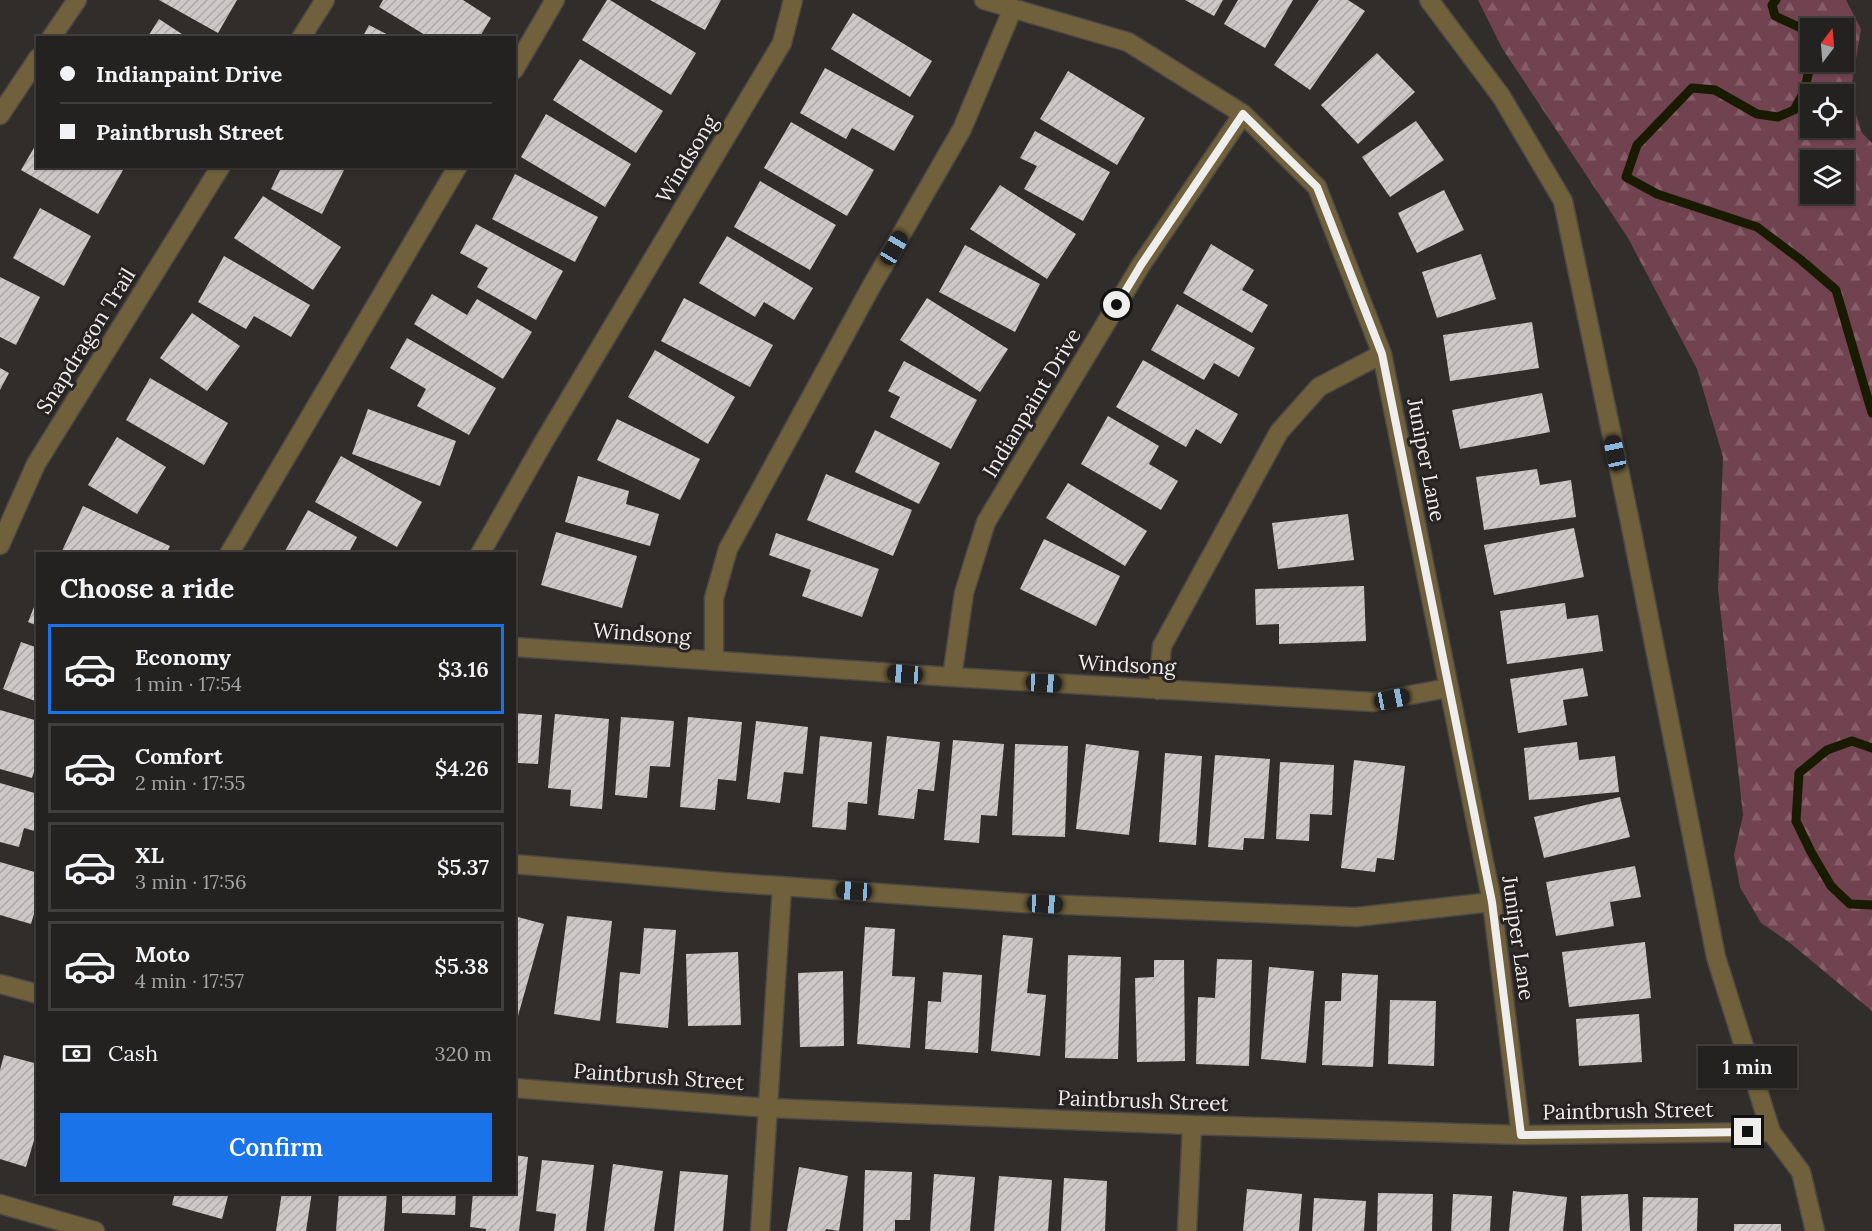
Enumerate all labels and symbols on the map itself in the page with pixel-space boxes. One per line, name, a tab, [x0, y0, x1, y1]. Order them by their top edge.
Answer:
north arrow	[1800, 18, 1854, 72]
street label: Windsong	[650, 109, 724, 208]
car	[877, 228, 911, 268]
street label: Snapdragon Trail	[30, 263, 141, 419]
route start	[1103, 291, 1130, 318]
street label: Indianpaint Drive	[976, 323, 1087, 482]
street label: Juniper Lane	[1401, 395, 1452, 524]
car	[1602, 434, 1628, 472]
street label: Windsong	[592, 617, 692, 650]
street label: Windsong	[1077, 648, 1177, 681]
car	[886, 664, 924, 684]
car	[1026, 673, 1062, 693]
car	[1373, 687, 1411, 711]
street label: Juniper Lane	[1496, 873, 1541, 1002]
car	[835, 881, 873, 901]
car	[1027, 894, 1063, 914]
callout: 1 min	[1698, 1045, 1798, 1087]
street label: Paintbrush Street	[573, 1057, 746, 1096]
street label: Paintbrush Street	[1057, 1084, 1230, 1117]
street label: Paintbrush Street	[1542, 1095, 1715, 1125]
route end	[1734, 1118, 1761, 1145]

